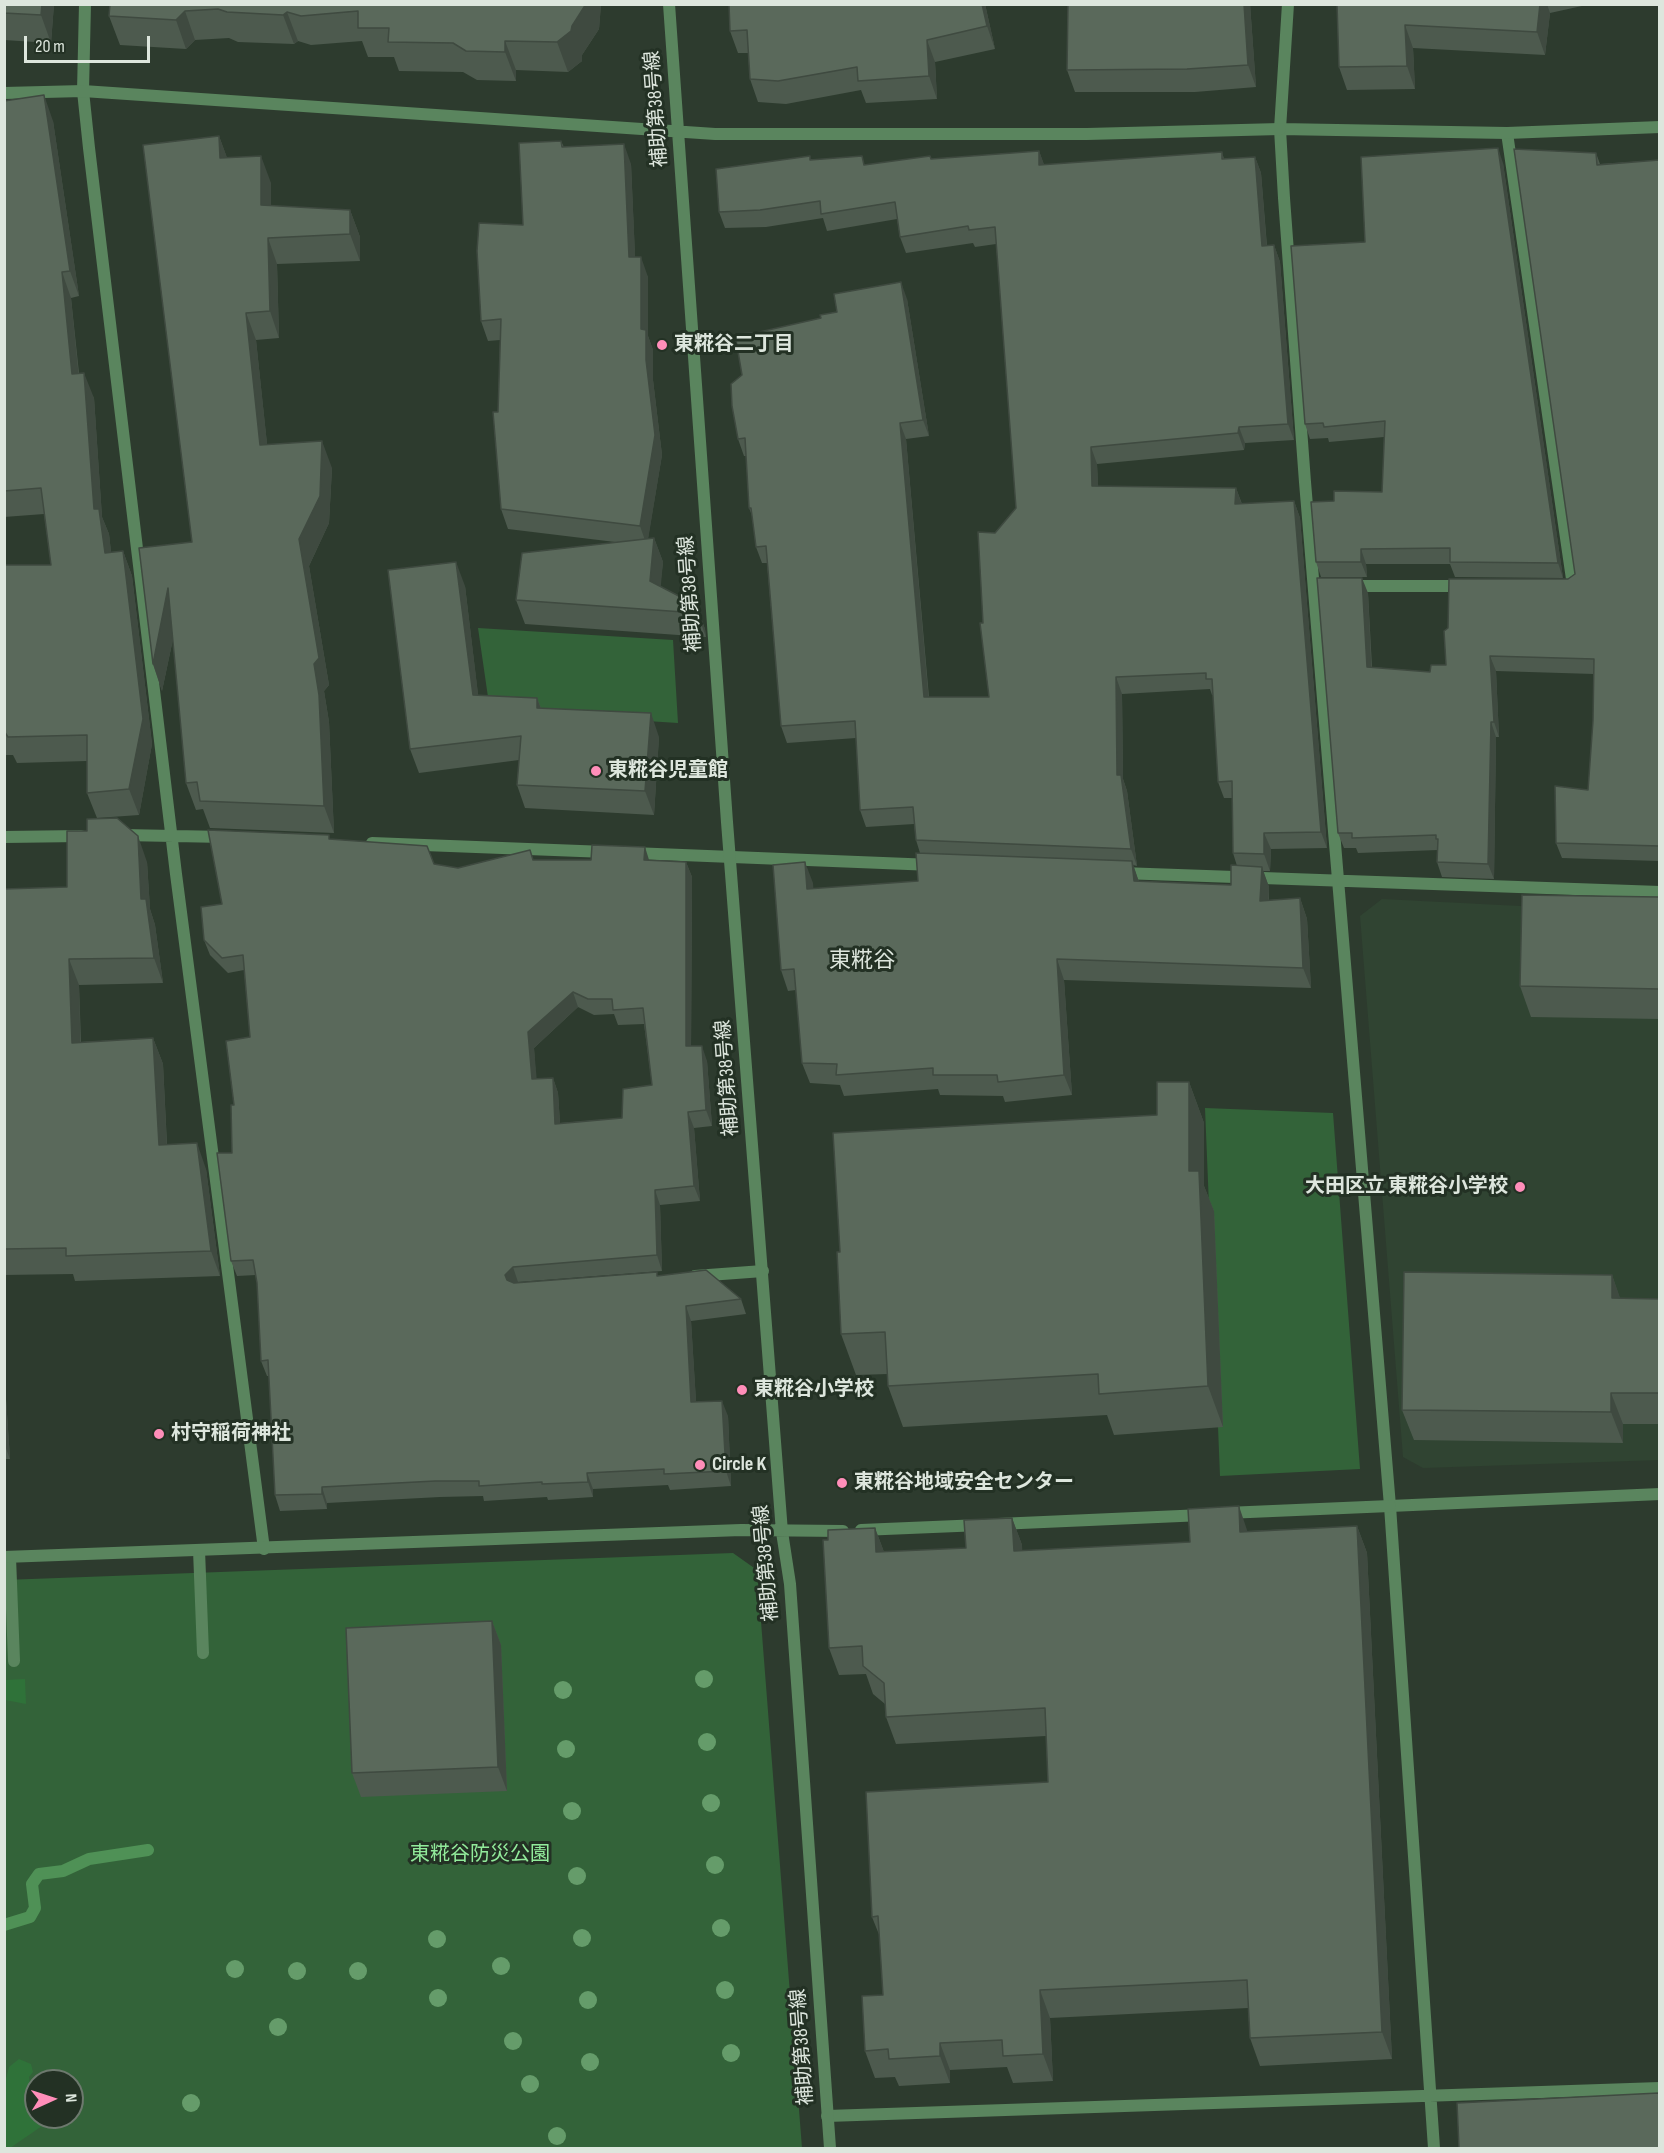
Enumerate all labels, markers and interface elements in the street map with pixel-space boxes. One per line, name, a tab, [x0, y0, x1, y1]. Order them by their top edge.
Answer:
scale bar	[27, 24, 153, 62]
text: 20 m	[35, 36, 65, 57]
street label: 補助第38号線	[641, 50, 673, 168]
place label: 東糀谷二丁目	[674, 333, 794, 357]
marker: 東糀谷二丁目	[655, 338, 669, 352]
street label: 補助第38号線	[675, 535, 707, 653]
place label: 東糀谷児童館	[608, 759, 728, 783]
marker: 東糀谷児童館	[589, 764, 603, 778]
district label: 東糀谷	[829, 948, 895, 974]
street label: 補助第38号線	[712, 1019, 744, 1137]
place label: 大田区立 東糀谷小学校	[1305, 1175, 1508, 1199]
marker: 大田区立 東糀谷小学校	[1513, 1180, 1527, 1194]
place label: 東糀谷小学校	[754, 1378, 874, 1402]
marker: 東糀谷小学校	[735, 1383, 749, 1397]
place label: 村守稲荷神社	[171, 1422, 291, 1446]
marker: 村守稲荷神社	[152, 1427, 166, 1441]
place label: Circle K	[712, 1453, 766, 1477]
marker: Circle K	[693, 1458, 707, 1472]
place label: 東糀谷地域安全センター	[854, 1471, 1074, 1495]
marker: 東糀谷地域安全センター	[835, 1476, 849, 1490]
street label: 補助第38号線	[750, 1504, 784, 1622]
park label: 東糀谷防災公園	[410, 1843, 550, 1867]
street label: 補助第38号線	[787, 1988, 819, 2106]
north arrow	[24, 2069, 84, 2129]
text: N	[61, 2093, 80, 2103]

